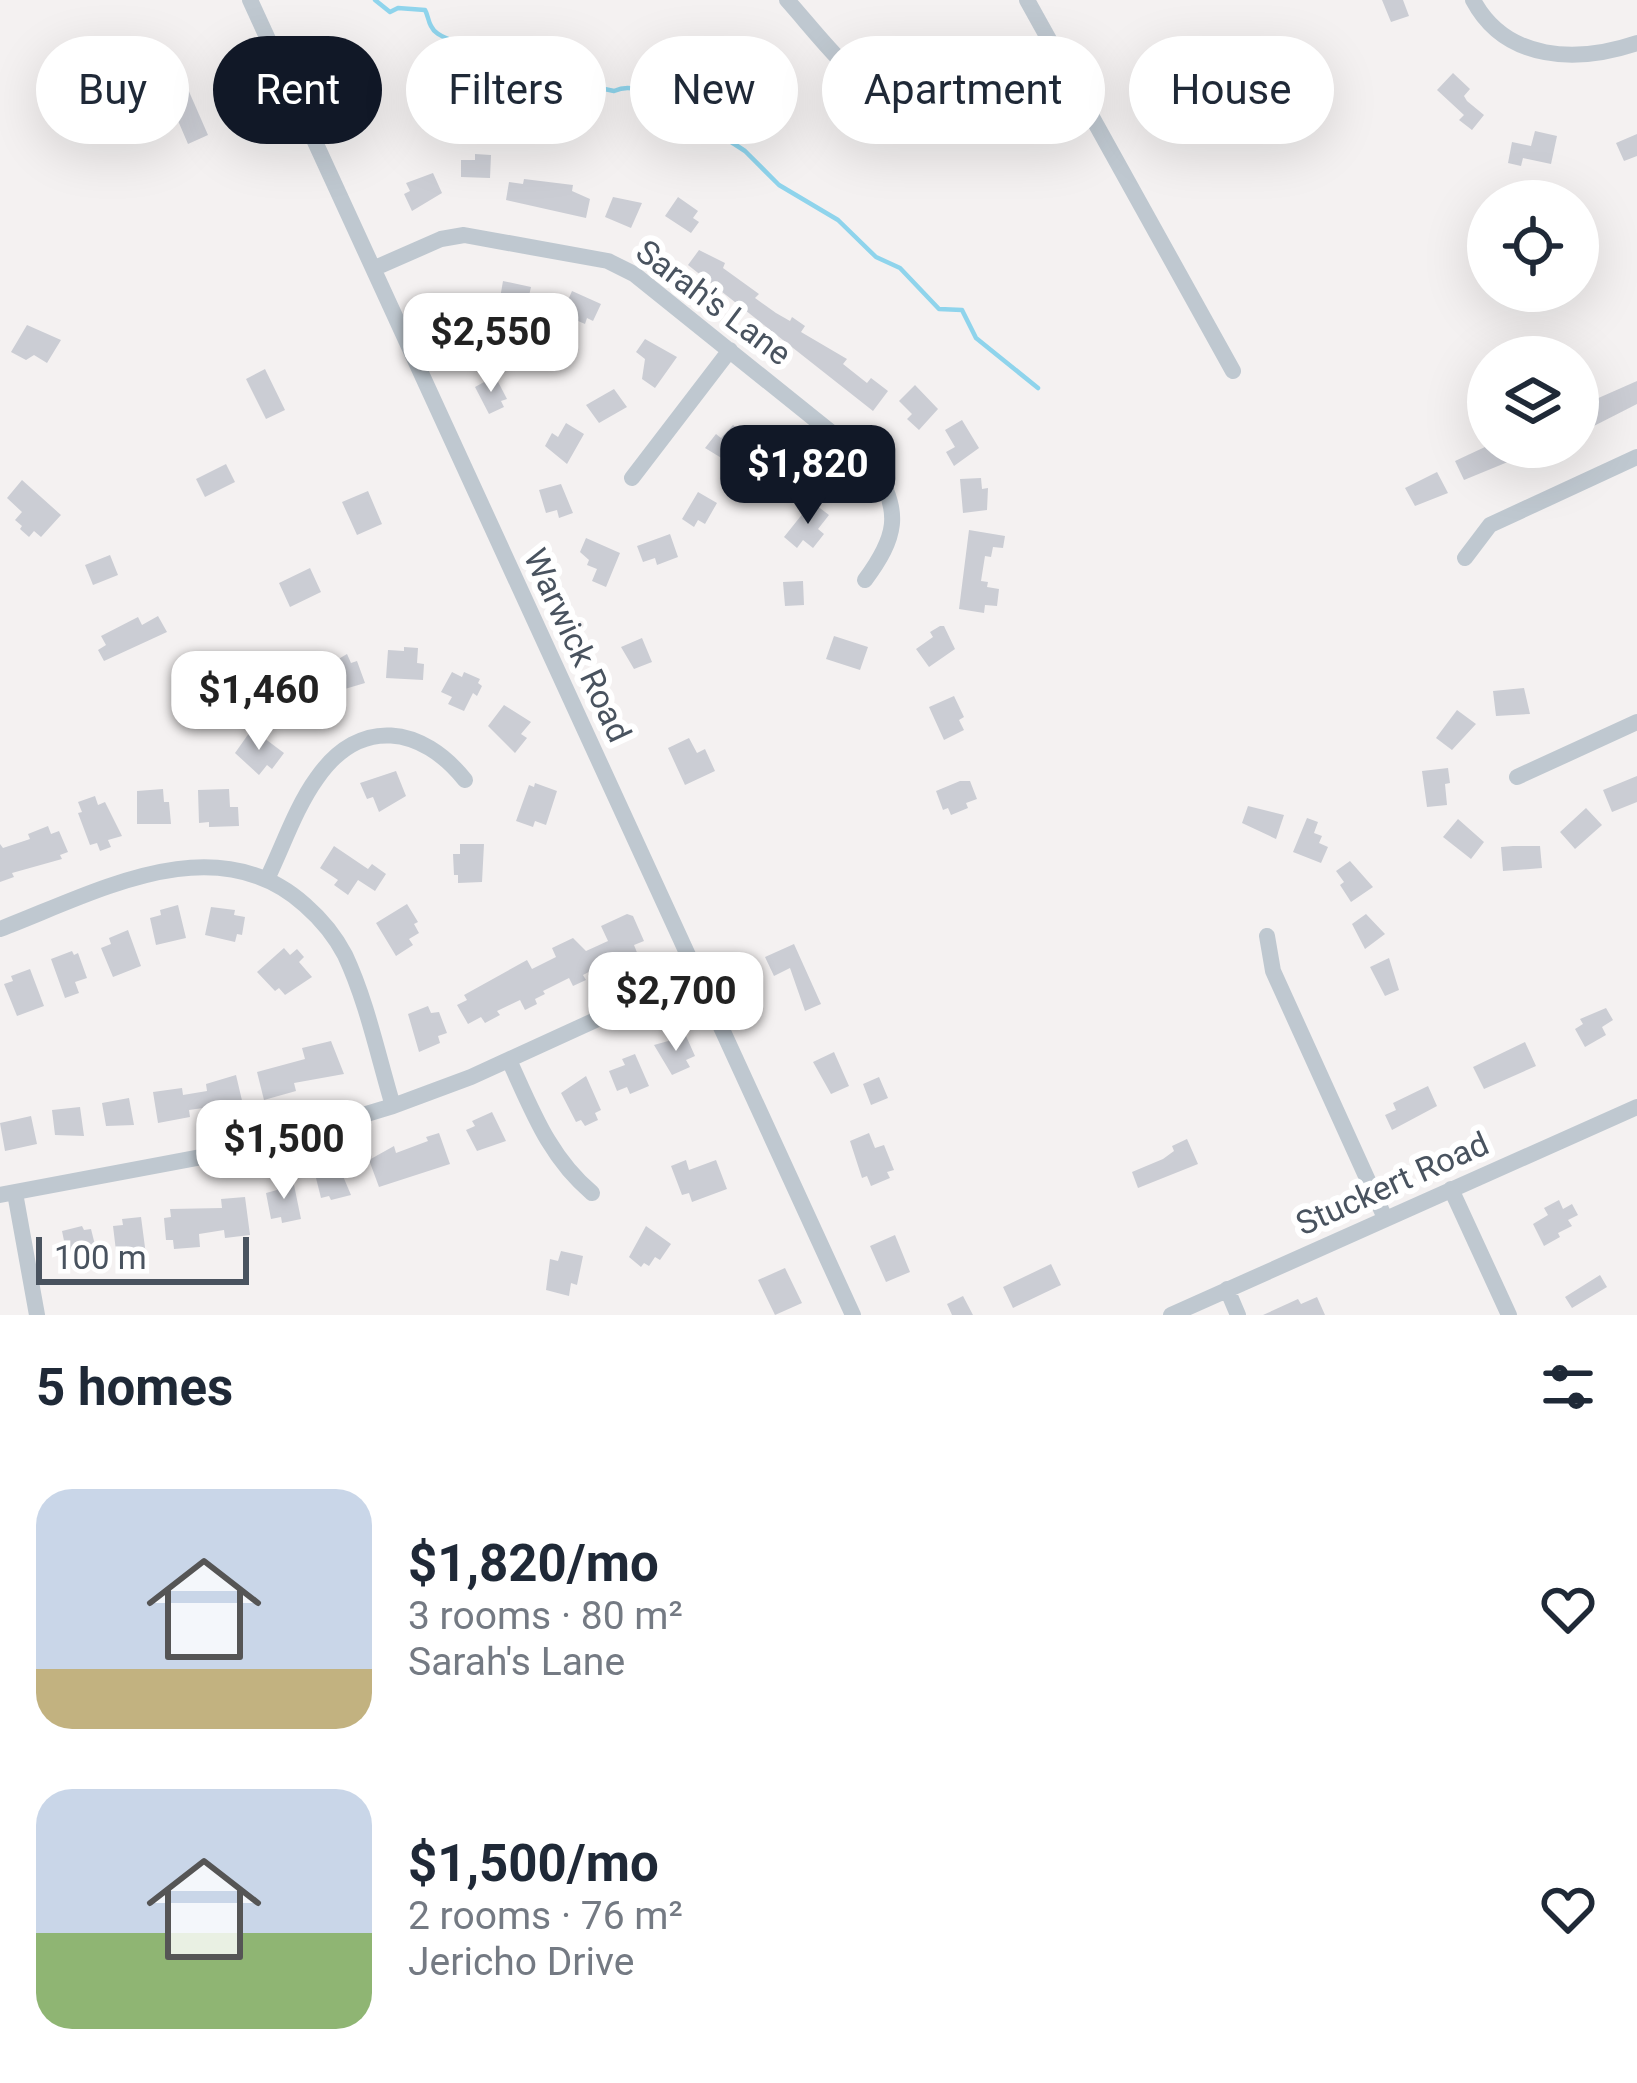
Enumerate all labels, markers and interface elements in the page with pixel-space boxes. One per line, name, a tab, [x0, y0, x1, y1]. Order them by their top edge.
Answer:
chip: Buy	[36, 36, 189, 144]
chip: Rent	[213, 36, 382, 144]
chip: Filters	[406, 36, 606, 144]
chip: New	[630, 36, 798, 144]
chip: Apartment	[822, 36, 1105, 144]
chip: House	[1129, 36, 1334, 144]
map controls	[1467, 180, 1599, 468]
button: locate	[1467, 180, 1599, 312]
street label: Sarah's Lane	[629, 232, 799, 373]
pin: $2,550	[393, 293, 589, 395]
text: $2,550	[430, 309, 552, 355]
button: layers	[1467, 336, 1599, 468]
pin: $1,820	[710, 425, 906, 527]
text: $1,820	[747, 441, 869, 487]
street label: Warwick Road	[516, 542, 639, 748]
pin: $1,460	[161, 651, 357, 753]
text: $1,460	[198, 667, 320, 713]
pin: $2,700	[578, 952, 774, 1054]
text: $2,700	[615, 968, 737, 1014]
pin: $1,500	[186, 1100, 382, 1202]
text: $1,500	[223, 1116, 345, 1162]
street label: Stuckert Road	[1290, 1124, 1494, 1243]
scale bar	[36, 1231, 249, 1284]
text: 100 m	[54, 1238, 147, 1277]
icon: filters	[1535, 1354, 1601, 1420]
text: 5 homes	[36, 1358, 233, 1417]
text: $1,820/mo	[408, 1534, 659, 1593]
icon: home	[132, 1537, 276, 1681]
icon: heart	[1535, 1576, 1601, 1642]
text: 3 rooms · 80 m²	[408, 1593, 683, 1639]
text: Sarah's Lane	[408, 1639, 625, 1685]
text: $1,500/mo	[408, 1834, 659, 1893]
icon: home	[132, 1837, 276, 1981]
icon: heart	[1535, 1876, 1601, 1942]
text: 2 rooms · 76 m²	[408, 1893, 683, 1939]
text: Jericho Drive	[408, 1939, 634, 1985]

